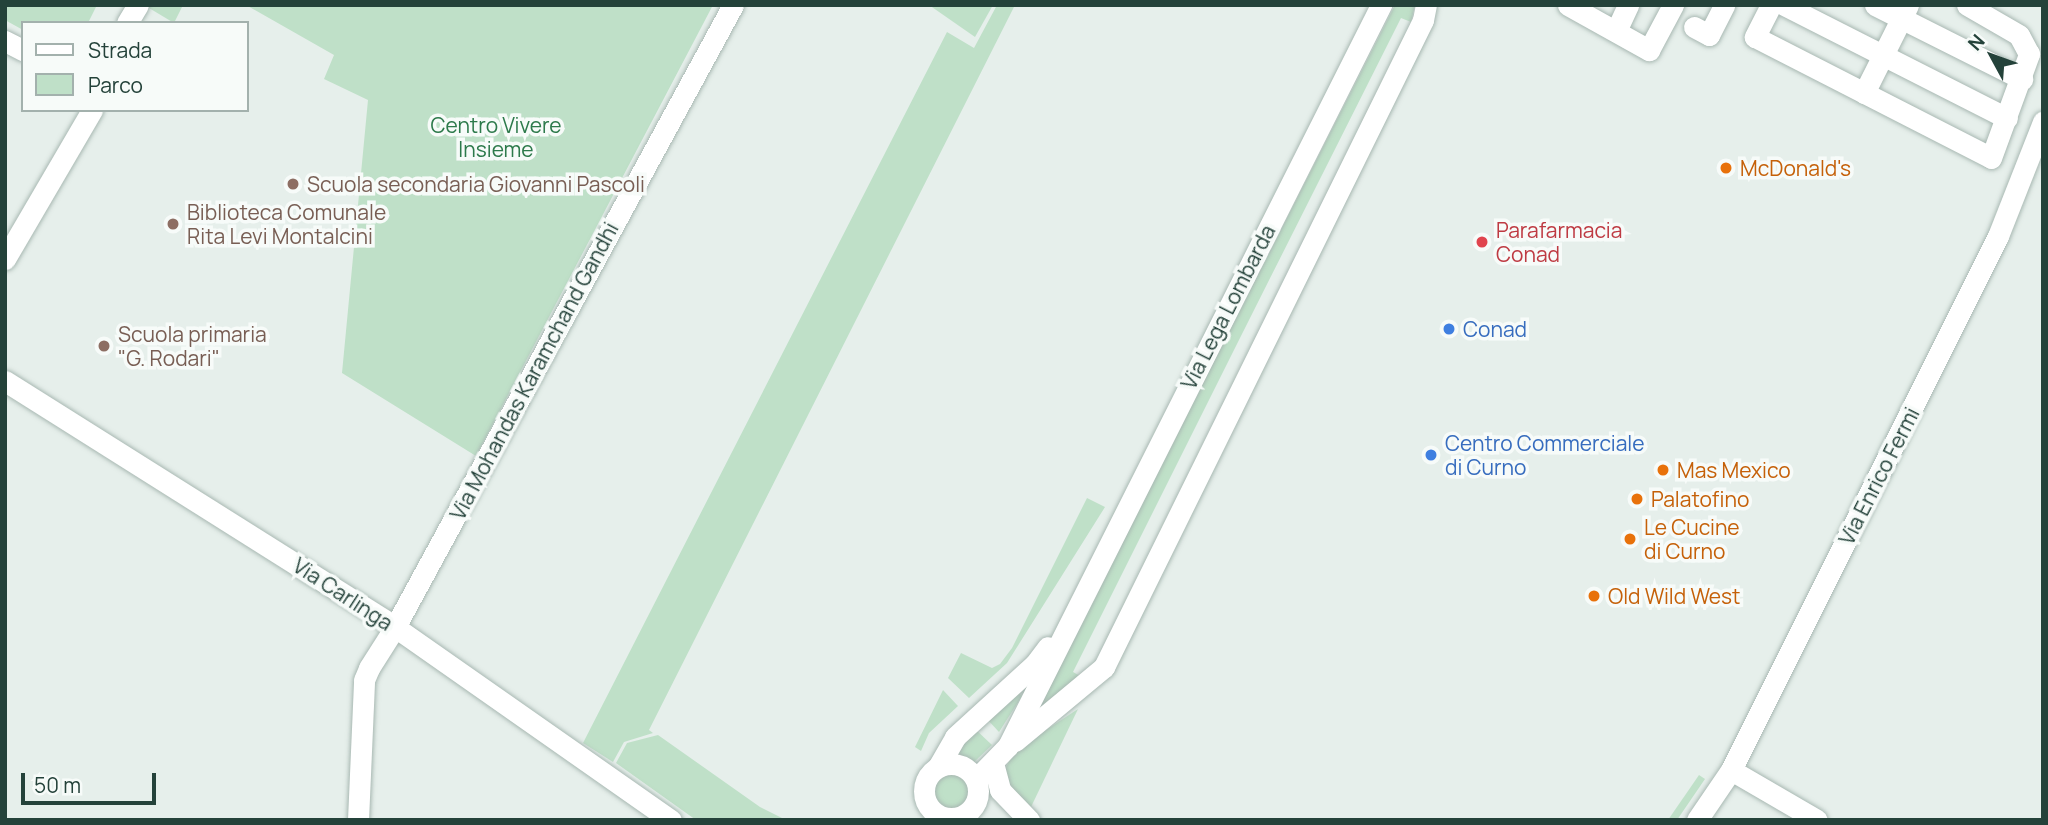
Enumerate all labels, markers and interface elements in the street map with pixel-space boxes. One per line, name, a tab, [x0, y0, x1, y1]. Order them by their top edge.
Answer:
legend	[21, 21, 248, 112]
north arrow	[1957, 21, 2027, 91]
text: N	[1962, 29, 1990, 56]
text: Strada	[88, 36, 152, 64]
text: Parco	[88, 71, 143, 99]
park label: Centro Vivere Insieme	[430, 112, 562, 162]
place label: McDonald's	[1740, 155, 1851, 181]
marker: McDonald's	[1718, 160, 1734, 176]
place label: Scuola secondaria Giovanni Pascoli	[307, 171, 645, 197]
marker: Scuola secondaria Giovanni Pascoli	[285, 176, 301, 192]
place label: Biblioteca Comunale Rita Levi Montalcini	[187, 199, 386, 249]
marker: Biblioteca Comunale Rita Levi Montalcini	[165, 216, 181, 232]
place label: Parafarmacia Conad	[1496, 217, 1622, 267]
street label: Via Mohandas Karamchand Gandhi	[445, 218, 623, 524]
street label: Via Lega Lombarda	[1176, 221, 1280, 393]
marker: Parafarmacia Conad	[1474, 234, 1490, 250]
place label: Conad	[1463, 316, 1527, 342]
place label: Scuola primaria "G. Rodari"	[118, 321, 267, 371]
marker: Conad	[1441, 321, 1457, 337]
marker: Scuola primaria "G. Rodari"	[96, 338, 112, 354]
street label: Via Enrico Fermi	[1834, 403, 1924, 549]
place label: Centro Commerciale di Curno	[1445, 430, 1645, 480]
marker: Centro Commerciale di Curno	[1423, 447, 1439, 463]
place label: Mas Mexico	[1677, 457, 1791, 483]
marker: Mas Mexico	[1655, 462, 1671, 478]
place label: Palatofino	[1651, 486, 1749, 512]
marker: Palatofino	[1629, 491, 1645, 507]
place label: Le Cucine di Curno	[1644, 514, 1740, 564]
marker: Le Cucine di Curno	[1622, 531, 1638, 547]
street label: Via Carlinga	[288, 552, 398, 636]
place label: Old Wild West	[1608, 583, 1741, 609]
marker: Old Wild West	[1586, 588, 1602, 604]
scale bar	[24, 758, 159, 802]
text: 50 m	[34, 771, 81, 799]

